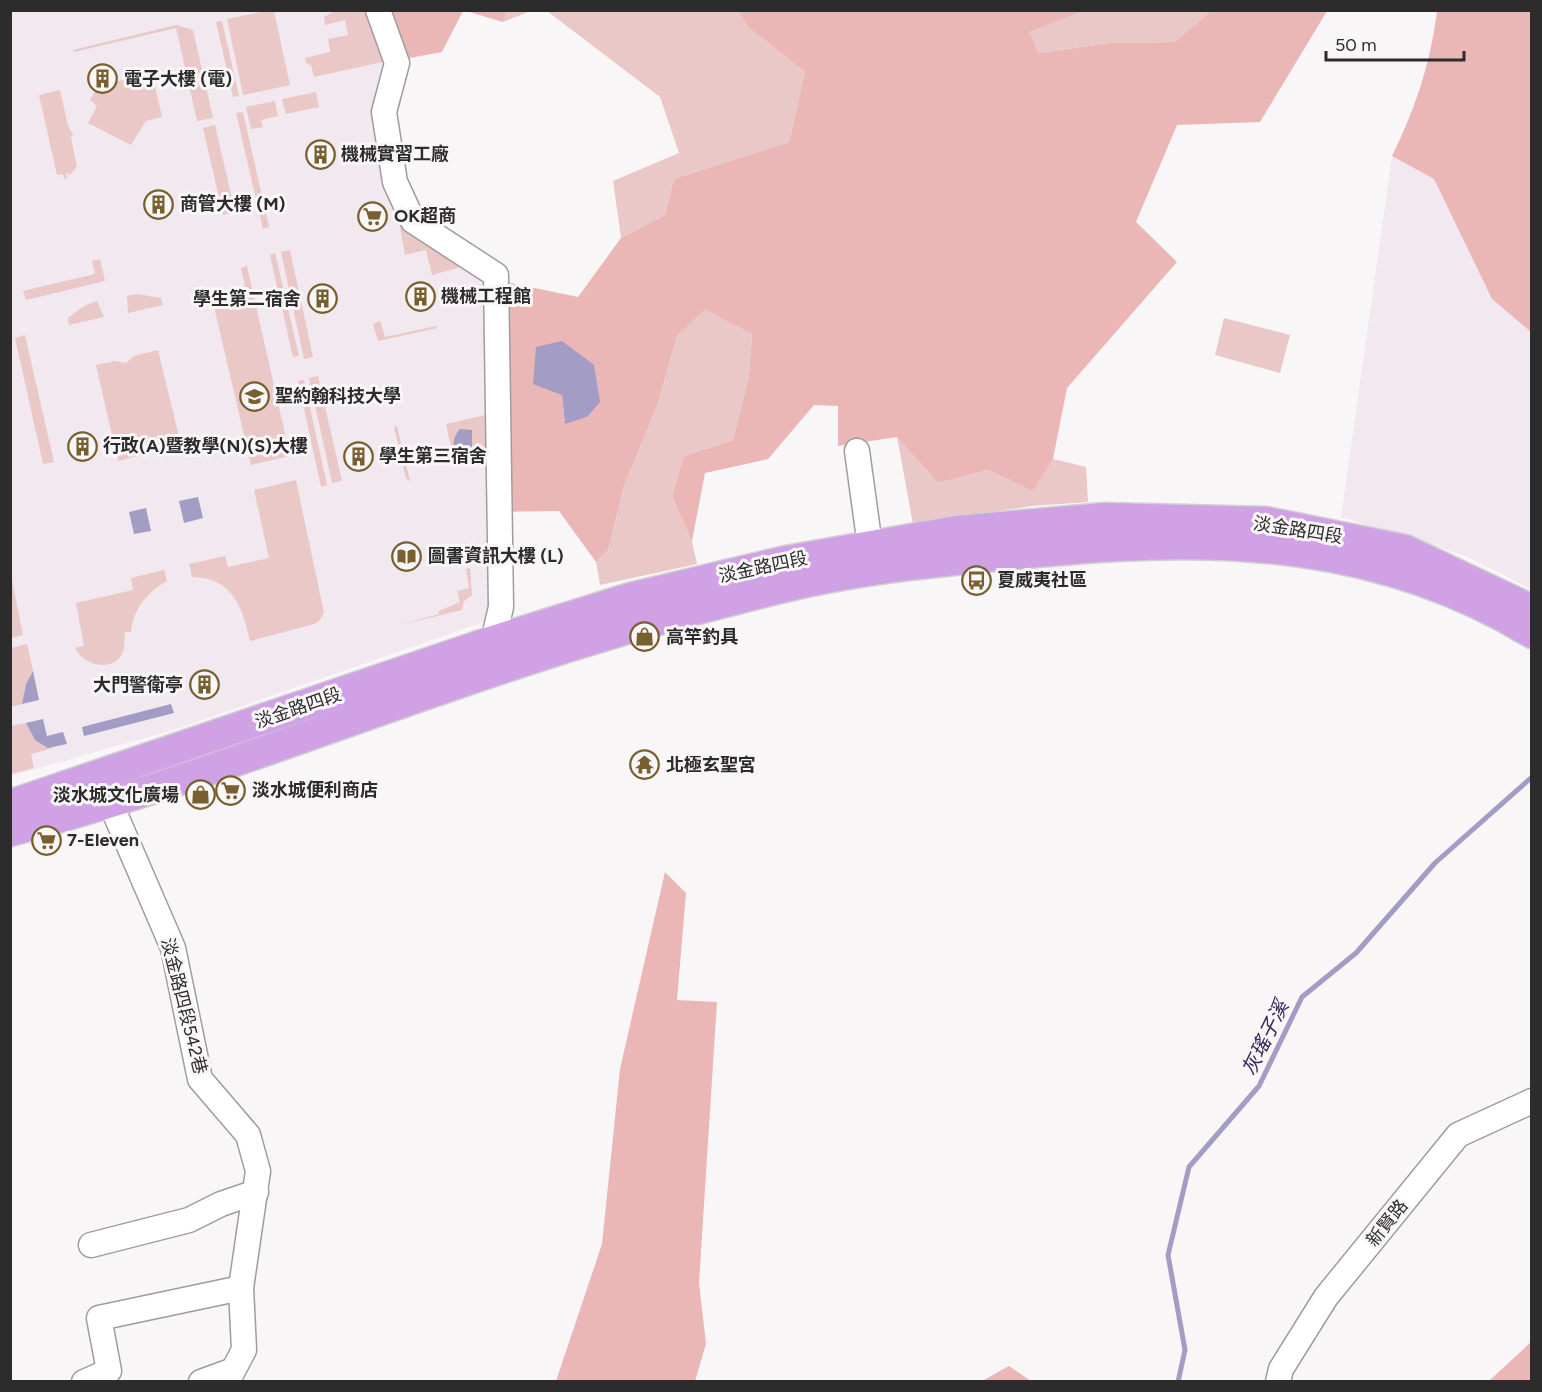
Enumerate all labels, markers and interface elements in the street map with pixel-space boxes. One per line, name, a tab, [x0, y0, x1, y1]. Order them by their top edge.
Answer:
scale bar	[1326, 24, 1464, 62]
text: 50 m	[1335, 34, 1377, 56]
building icon: 電子大樓 (電)	[87, 63, 119, 95]
place label: 電子大樓 (電)	[124, 68, 232, 90]
building icon: 機械實習工廠	[304, 138, 336, 170]
place label: 機械實習工廠	[341, 143, 449, 165]
building icon: 商管大樓 (M)	[143, 188, 175, 220]
place label: 商管大樓 (M)	[180, 193, 286, 215]
supermarket icon: OK超商	[357, 200, 389, 232]
place label: OK超商	[394, 205, 456, 227]
building icon: 機械工程館	[404, 280, 436, 312]
building icon: 學生第二宿舍	[306, 283, 338, 315]
place label: 機械工程館	[441, 285, 531, 307]
place label: 學生第二宿舍	[193, 288, 301, 310]
school or university icon: 聖約翰科技大學	[238, 380, 270, 412]
place label: 聖約翰科技大學	[275, 385, 401, 407]
building icon: 行政(A)暨教學(N)(S)大樓	[66, 430, 98, 462]
place label: 行政(A)暨教學(N)(S)大樓	[103, 435, 308, 457]
building icon: 學生第三宿舍	[342, 440, 374, 472]
place label: 學生第三宿舍	[379, 445, 487, 467]
street label: 淡金路四段	[1252, 512, 1344, 548]
library icon: 圖書資訊大樓 (L)	[391, 540, 423, 572]
place label: 圖書資訊大樓 (L)	[428, 545, 564, 567]
street label: 淡金路四段	[717, 547, 809, 587]
bus stop icon: 夏威夷社區	[960, 564, 992, 596]
place label: 夏威夷社區	[997, 569, 1087, 591]
shop icon: 高竿釣具	[629, 621, 661, 653]
place label: 高竿釣具	[666, 626, 738, 648]
building icon: 大門警衛亭	[188, 669, 220, 701]
place label: 大門警衛亭	[93, 674, 183, 696]
street label: 淡金路四段	[252, 683, 344, 733]
temple icon: 北極玄聖宮	[629, 749, 661, 781]
place label: 北極玄聖宮	[666, 754, 756, 776]
supermarket icon: 淡水城便利商店	[215, 774, 247, 806]
shop icon: 淡水城文化廣場	[184, 779, 216, 811]
place label: 淡水城便利商店	[252, 779, 378, 801]
place label: 淡水城文化廣場	[53, 784, 179, 806]
supermarket icon: 7-Eleven	[30, 824, 62, 856]
place label: 7-Eleven	[67, 829, 139, 851]
street label: 淡金路四段542巷	[156, 936, 212, 1076]
water label: 灰瑤子溪	[1237, 994, 1295, 1079]
street label: 新賢路	[1361, 1195, 1413, 1251]

